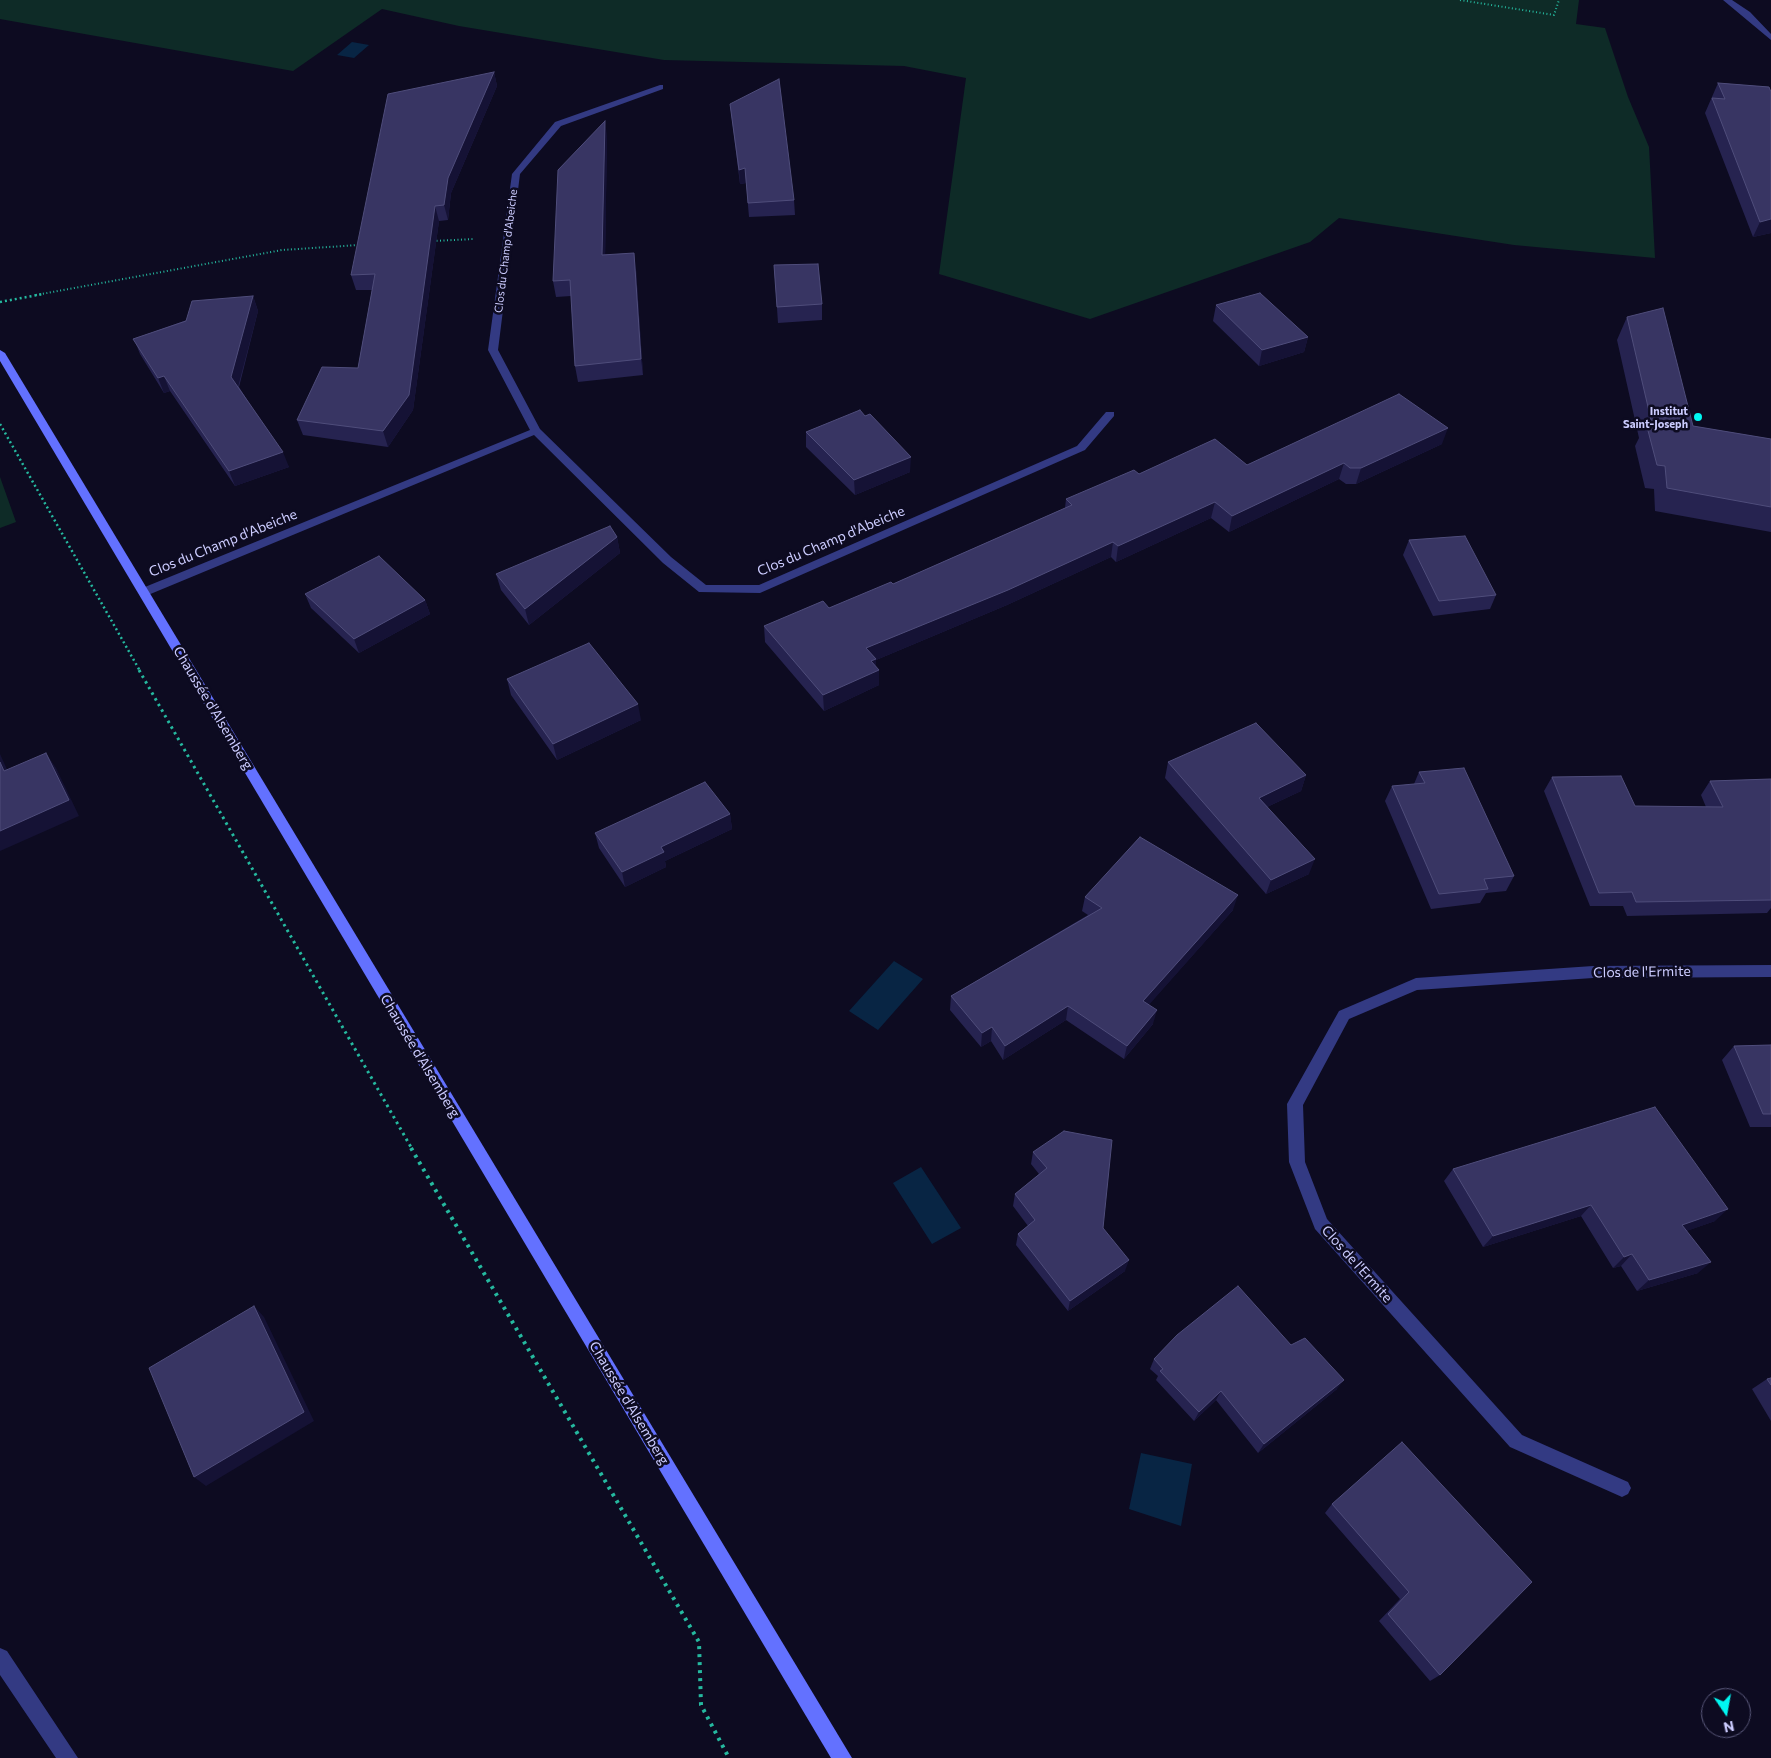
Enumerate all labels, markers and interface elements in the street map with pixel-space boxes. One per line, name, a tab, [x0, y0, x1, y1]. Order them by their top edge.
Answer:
street label: Clos du Champ d'Abeiche	[492, 188, 520, 314]
place label: Institut Saint-Joseph	[1623, 404, 1688, 430]
marker: Institut Saint-Joseph	[1692, 411, 1704, 423]
street label: Clos du Champ d'Abeiche	[755, 502, 907, 580]
street label: Clos du Champ d'Abeiche	[146, 506, 300, 580]
street label: Chaussée d'Alsemberg	[169, 643, 257, 773]
street label: Clos de l'Ermite	[1593, 963, 1691, 981]
street label: Chaussée d'Alsemberg	[376, 991, 464, 1121]
street label: Clos de l'Ermite	[1318, 1222, 1396, 1306]
street label: Chaussée d'Alsemberg	[585, 1338, 673, 1468]
north arrow	[1701, 1688, 1751, 1738]
text: N	[1722, 1718, 1736, 1737]

